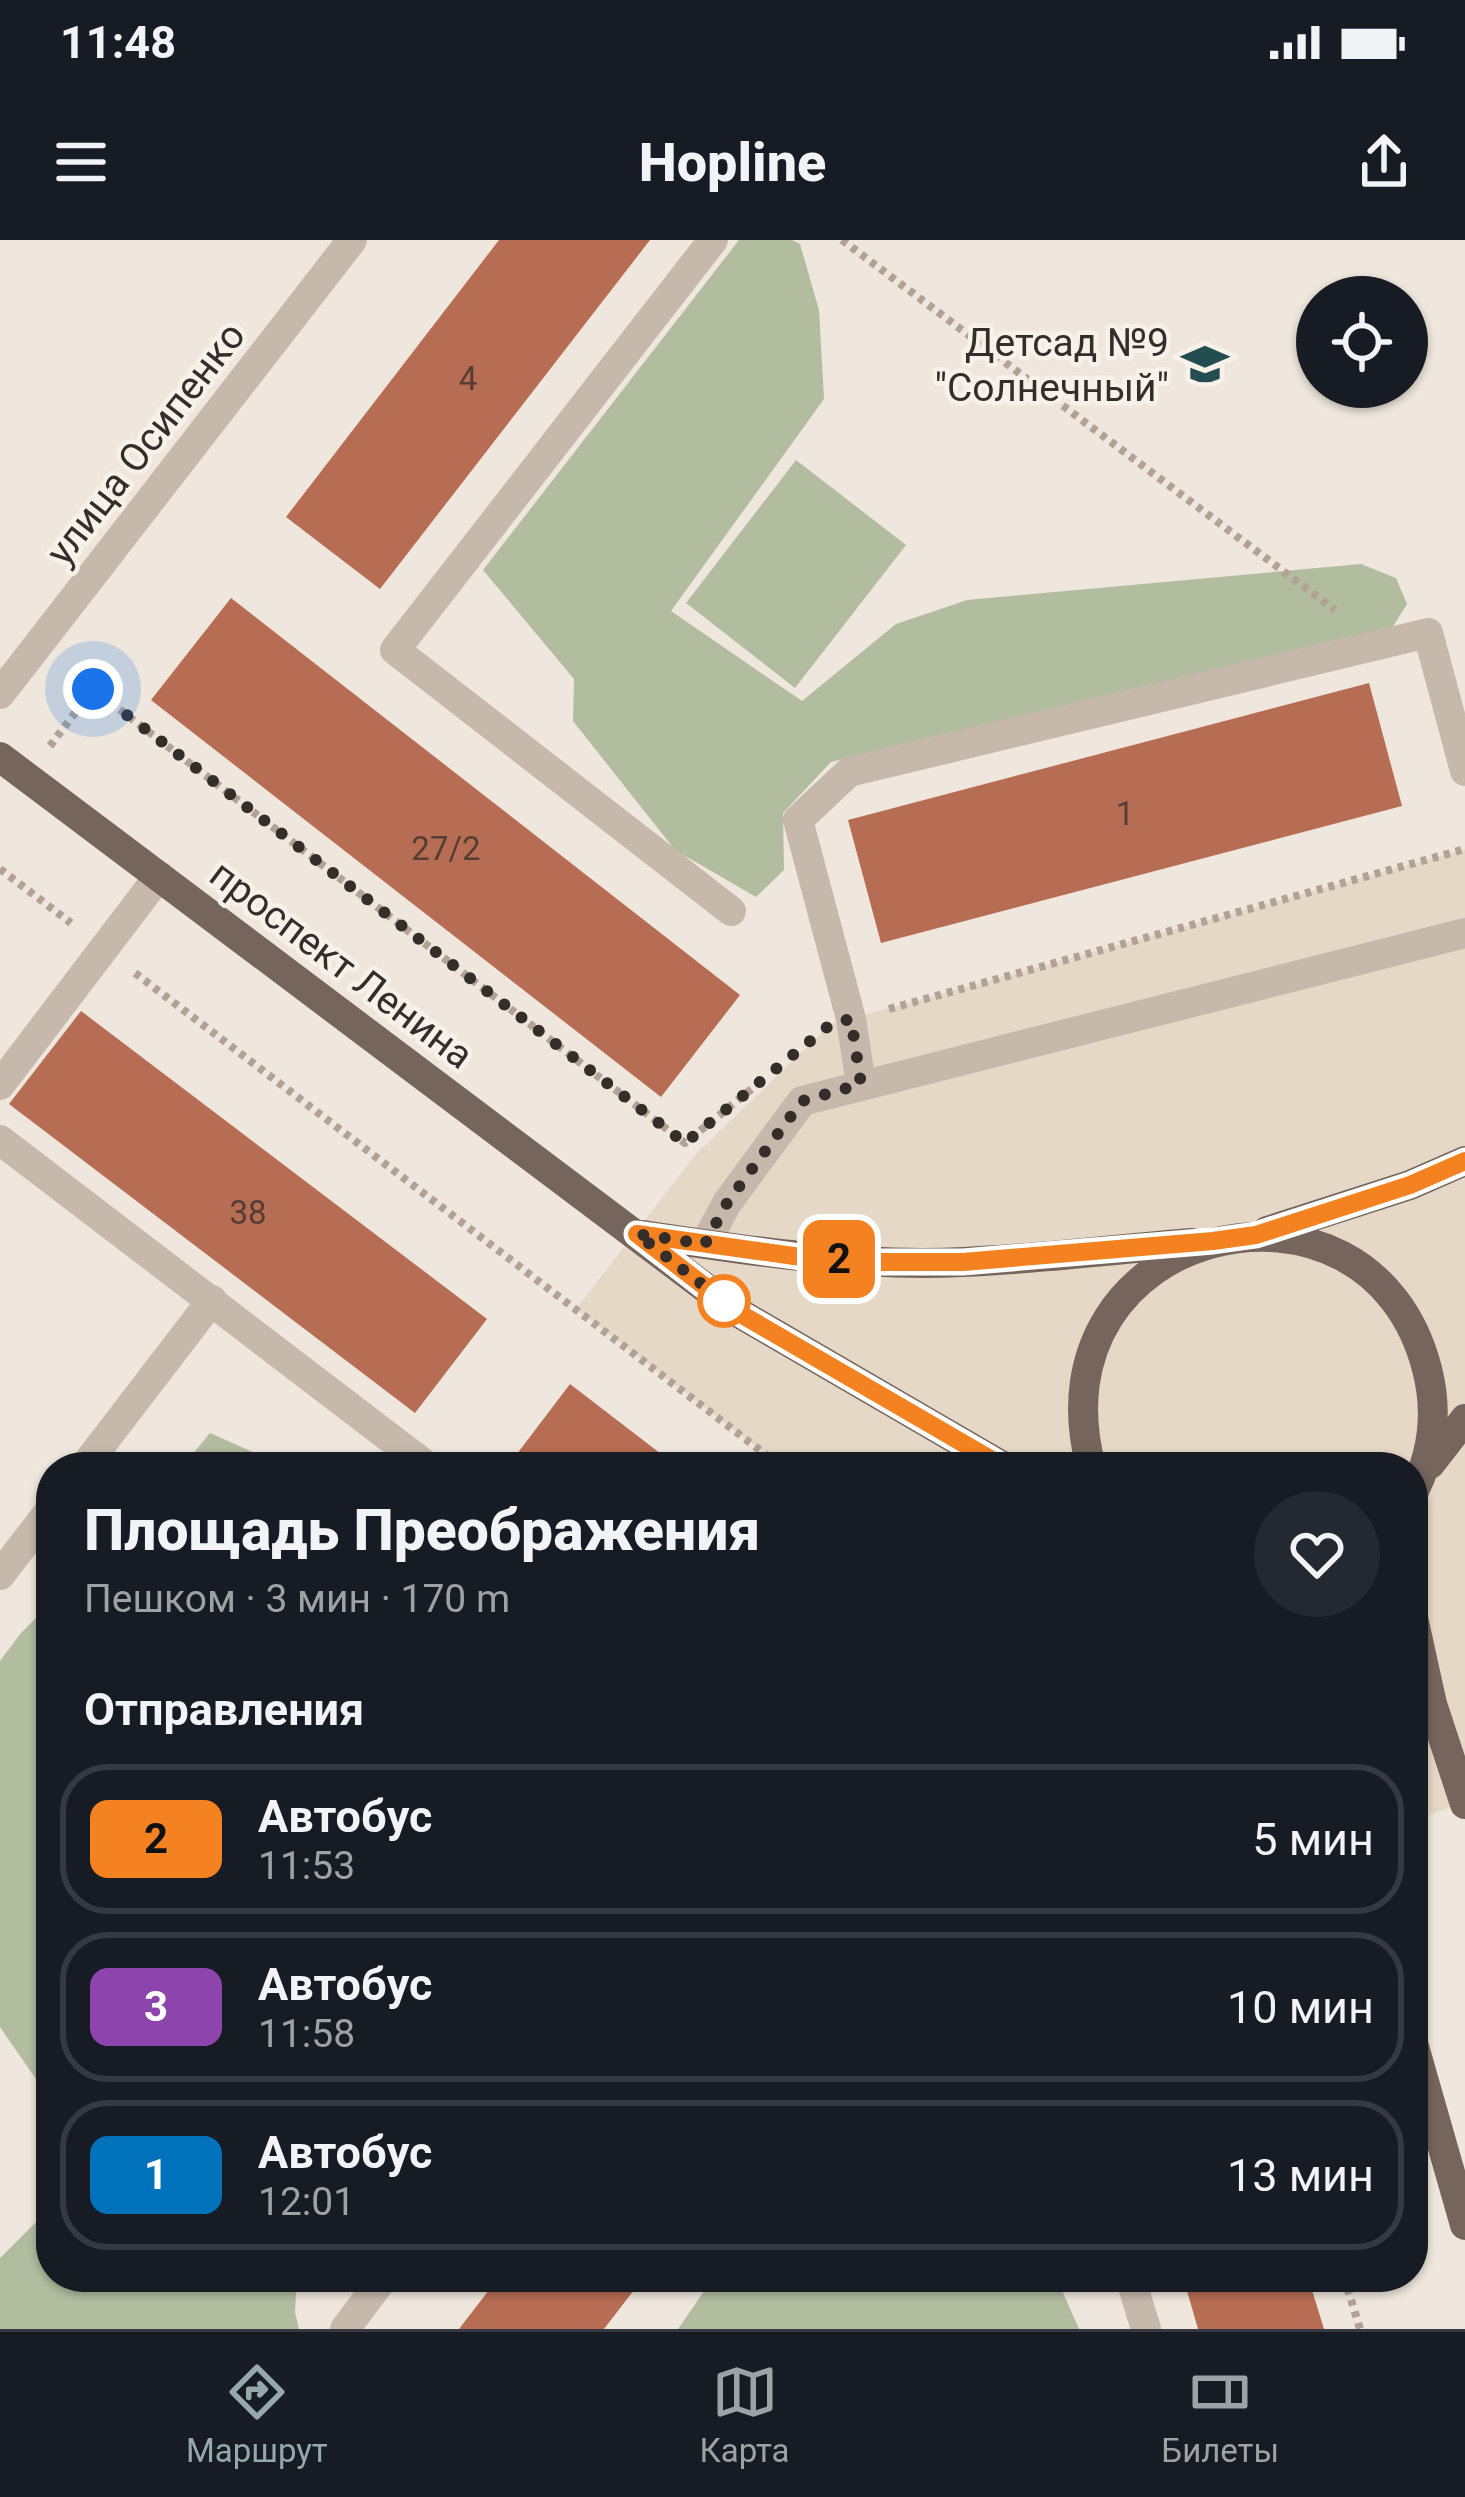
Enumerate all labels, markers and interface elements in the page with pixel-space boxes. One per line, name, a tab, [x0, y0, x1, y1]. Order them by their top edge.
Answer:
text: 11:48	[60, 16, 176, 69]
icon: menu	[48, 129, 114, 195]
icon: share	[1351, 129, 1417, 195]
text: Hopline	[639, 131, 826, 194]
map controls	[1296, 276, 1428, 408]
button: locate	[1296, 276, 1428, 408]
street label: улица Осипенко	[37, 313, 255, 574]
place label: Детсад №9 "Солнечный"	[934, 320, 1169, 411]
school or university icon: Детсад №9 "Солнечный"	[1180, 339, 1230, 389]
house number: 4	[459, 359, 477, 398]
your location	[63, 659, 123, 719]
house number: 1	[1116, 794, 1134, 833]
house number: 27/2	[411, 829, 481, 868]
street label: проспект Ленина	[201, 851, 482, 1078]
house number: 38	[229, 1193, 267, 1232]
line badge: 2	[800, 1220, 878, 1298]
text: 2	[827, 1234, 851, 1283]
unlabelled marker	[699, 1276, 749, 1326]
button: heart	[1254, 1491, 1380, 1617]
text: Площадь Преображения	[84, 1497, 760, 1564]
text: Пешком · 3 мин · 170 m	[84, 1576, 510, 1622]
text: Отправления	[84, 1683, 364, 1736]
text: Автобус	[258, 1790, 433, 1843]
text: 5 мин	[1252, 1813, 1374, 1866]
text: 2	[144, 1814, 168, 1863]
text: 11:53	[258, 1843, 355, 1889]
text: Автобус	[258, 1958, 433, 2011]
text: 10 мин	[1227, 1981, 1374, 2034]
text: 3	[144, 1982, 168, 2031]
text: 11:58	[258, 2011, 355, 2057]
text: Автобус	[258, 2126, 433, 2179]
text: 13 мин	[1227, 2149, 1374, 2202]
text: 1	[144, 2150, 168, 2199]
text: 12:01	[258, 2179, 355, 2225]
tab: Маршрут	[186, 2359, 328, 2470]
tab: Карта	[700, 2359, 790, 2470]
tab: Билеты	[1161, 2359, 1279, 2470]

